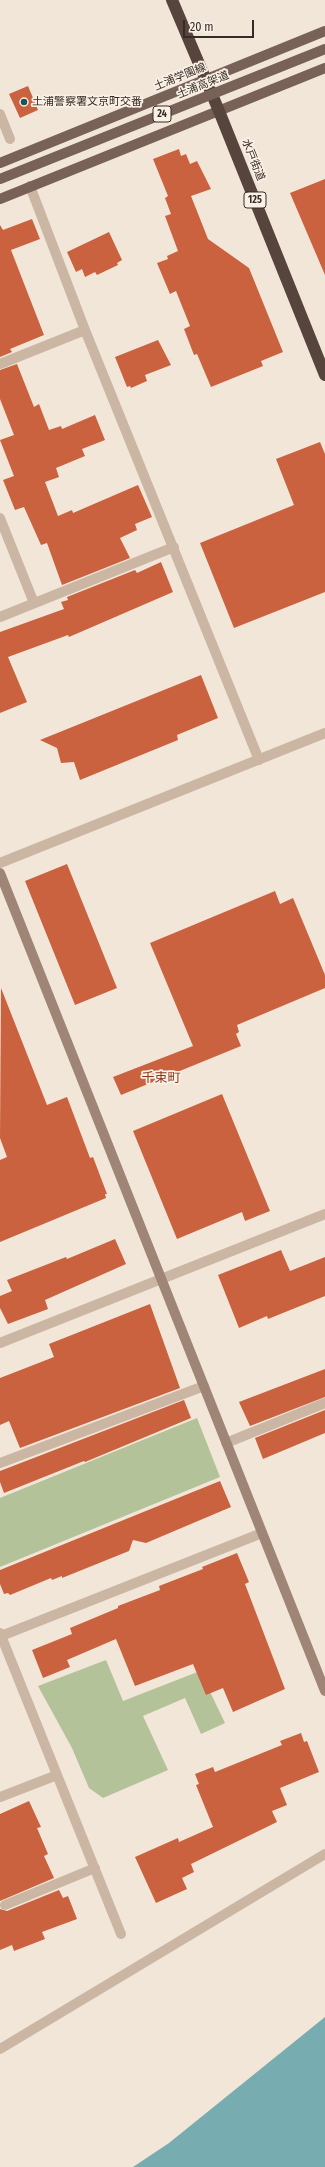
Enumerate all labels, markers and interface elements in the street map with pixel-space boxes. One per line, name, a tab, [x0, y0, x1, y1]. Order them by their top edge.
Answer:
scale bar	[185, 12, 256, 38]
text: 20 m	[190, 20, 214, 34]
street label: 土浦学園線	[152, 61, 208, 93]
street label: 土浦高架道	[175, 69, 231, 101]
place label: 土浦警察署文京町交番	[32, 95, 142, 109]
marker: 土浦警察署文京町交番	[19, 97, 29, 107]
road number: 24	[153, 106, 171, 122]
street label: 水戸街道	[239, 137, 267, 183]
road number: 125	[244, 192, 266, 208]
district label: 千束町	[142, 1070, 180, 1086]

